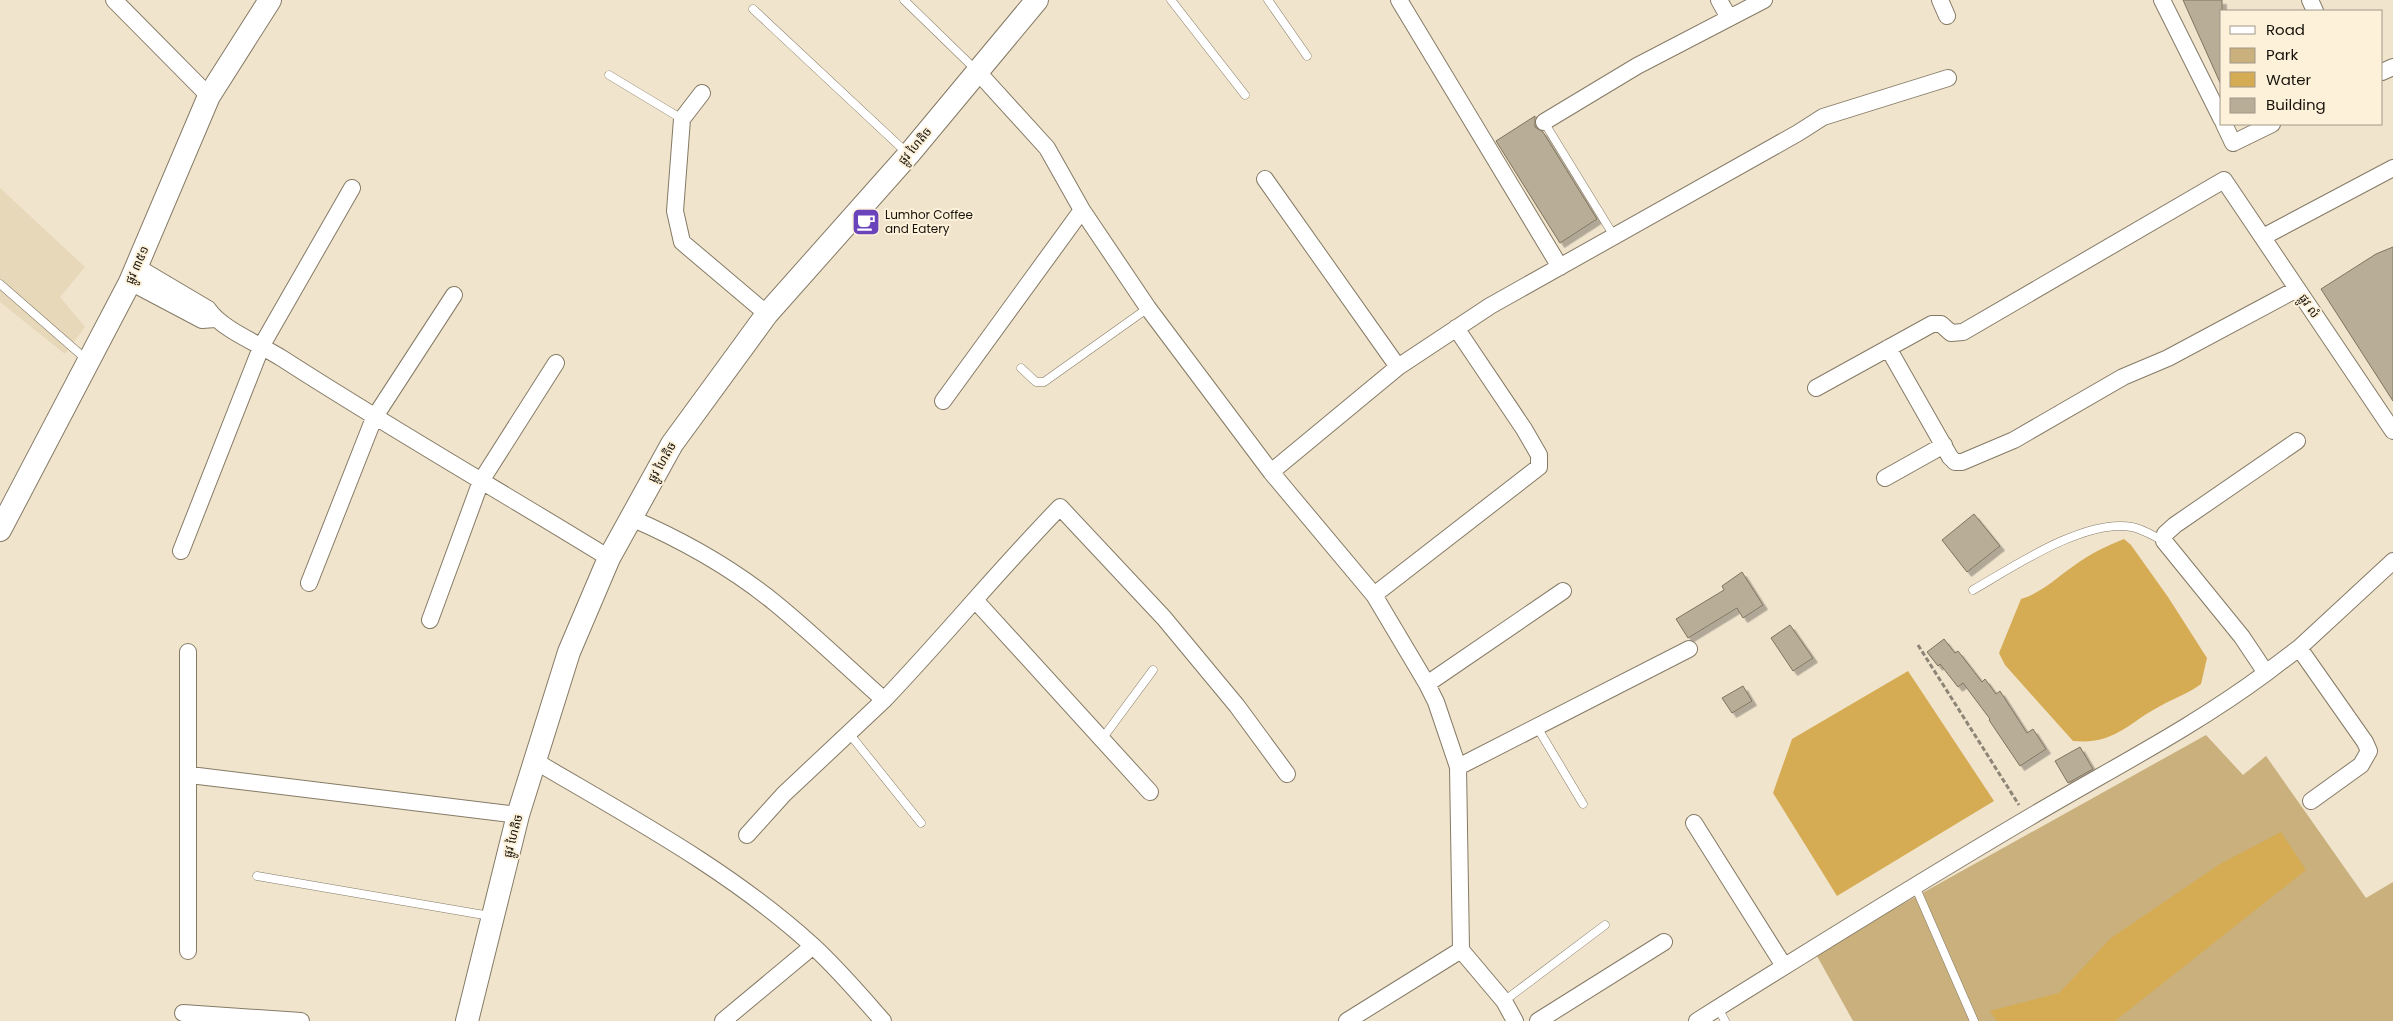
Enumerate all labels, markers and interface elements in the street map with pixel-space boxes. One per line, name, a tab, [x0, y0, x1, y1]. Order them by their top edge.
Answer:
legend	[2220, 10, 2383, 125]
text: Road	[2266, 19, 2305, 40]
text: Park	[2266, 44, 2298, 65]
text: Water	[2266, 69, 2312, 90]
text: Building	[2266, 94, 2326, 115]
street label: ផ្លូវ ហៃតិច	[894, 123, 937, 170]
place label: Lumhor Coffee and Eatery	[885, 206, 973, 237]
cafe icon: Lumhor Coffee and Eatery	[851, 207, 881, 237]
street label: ផ្លូវ ៣៥១	[121, 243, 155, 288]
street label: ផ្លូវ លំ	[2293, 290, 2324, 323]
street label: ផ្លូវ ហៃតិច	[643, 438, 682, 486]
street label: ផ្លូវ ហៃតិច	[499, 812, 529, 860]

